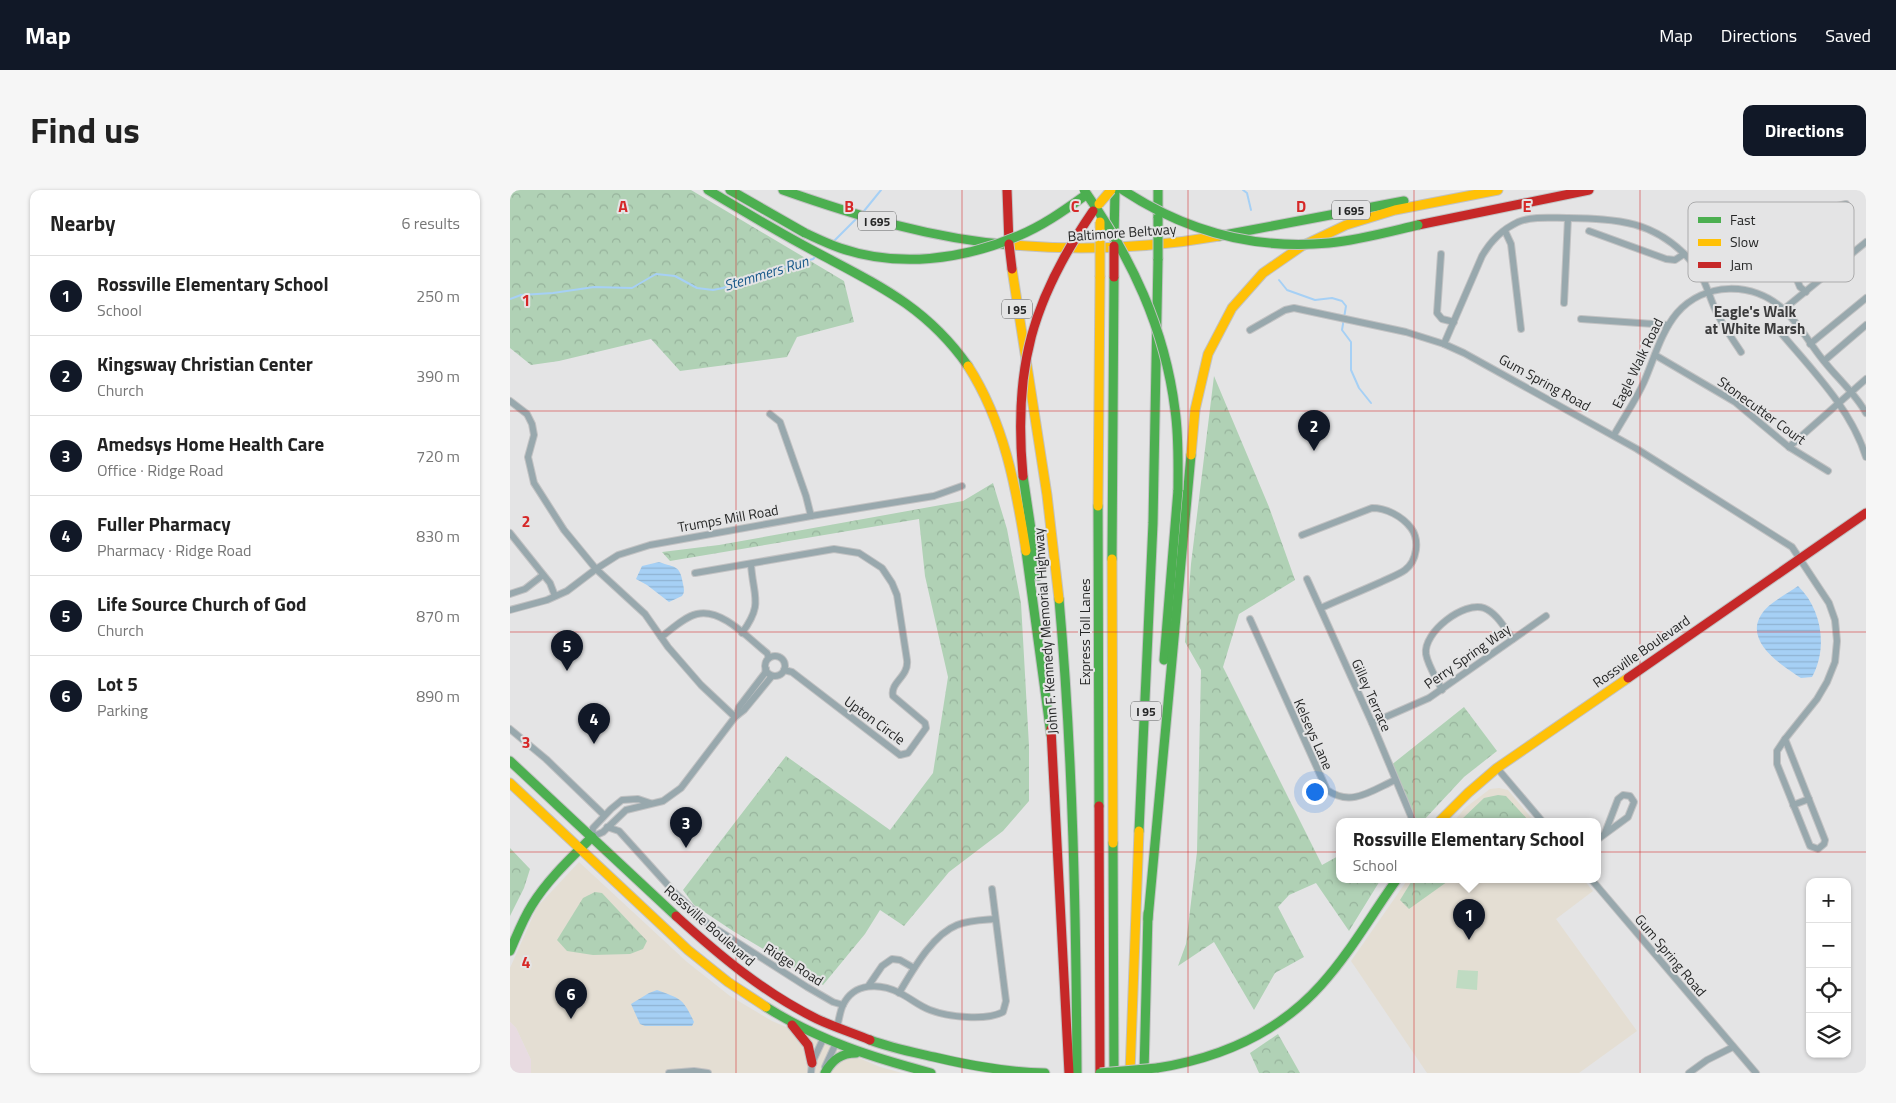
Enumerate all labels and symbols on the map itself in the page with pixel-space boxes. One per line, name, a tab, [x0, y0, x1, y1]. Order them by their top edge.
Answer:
text: A	[618, 194, 628, 218]
text: B	[844, 194, 854, 218]
text: C	[1071, 194, 1080, 218]
text: D	[1296, 194, 1306, 218]
text: E	[1523, 194, 1532, 218]
road number: I 695	[1332, 200, 1370, 220]
legend	[1688, 202, 1854, 282]
text: Fast	[1730, 209, 1755, 230]
road number: I 695	[858, 212, 896, 230]
street label: Baltimore Beltway	[1067, 218, 1177, 246]
text: Slow	[1730, 231, 1759, 252]
water label: Stemmers Run	[721, 249, 812, 297]
text: Jam	[1730, 254, 1753, 275]
text: 1	[522, 288, 530, 312]
road number: I 95	[1002, 300, 1032, 318]
district label: Eagle's Walk at White Marsh	[1705, 300, 1805, 340]
street label: Eagle Walk Road	[1606, 314, 1668, 412]
street label: Gum Spring Road	[1495, 348, 1595, 416]
street label: Stonecutter Court	[1713, 371, 1811, 449]
pin: 2	[1298, 410, 1330, 451]
street label: Trumps Mill Road	[676, 499, 780, 537]
text: 2	[522, 509, 530, 533]
street label: John F. Kennedy Memorial Highway	[1027, 527, 1063, 735]
street label: Express Toll Lanes	[1074, 578, 1095, 686]
street label: Rossville Boulevard	[1588, 610, 1694, 692]
street label: Perry Spring Way	[1419, 618, 1515, 694]
pin: 5	[551, 630, 583, 671]
street label: Gilley Terrace	[1347, 655, 1397, 735]
street label: Upton Circle	[840, 691, 910, 749]
street label: Kelseys Lane	[1289, 695, 1339, 773]
road number: I 95	[1131, 702, 1161, 720]
pin: 4	[578, 703, 610, 744]
text: 3	[522, 730, 530, 754]
your location	[1302, 779, 1328, 805]
pin: 3	[670, 807, 702, 848]
street label: Rossville Boulevard	[660, 879, 760, 971]
pin: 1	[1453, 899, 1485, 940]
street label: Gum Spring Road	[1630, 909, 1712, 1001]
street label: Ridge Road	[760, 937, 828, 991]
text: 4	[522, 950, 531, 974]
pin: 6	[555, 978, 587, 1019]

